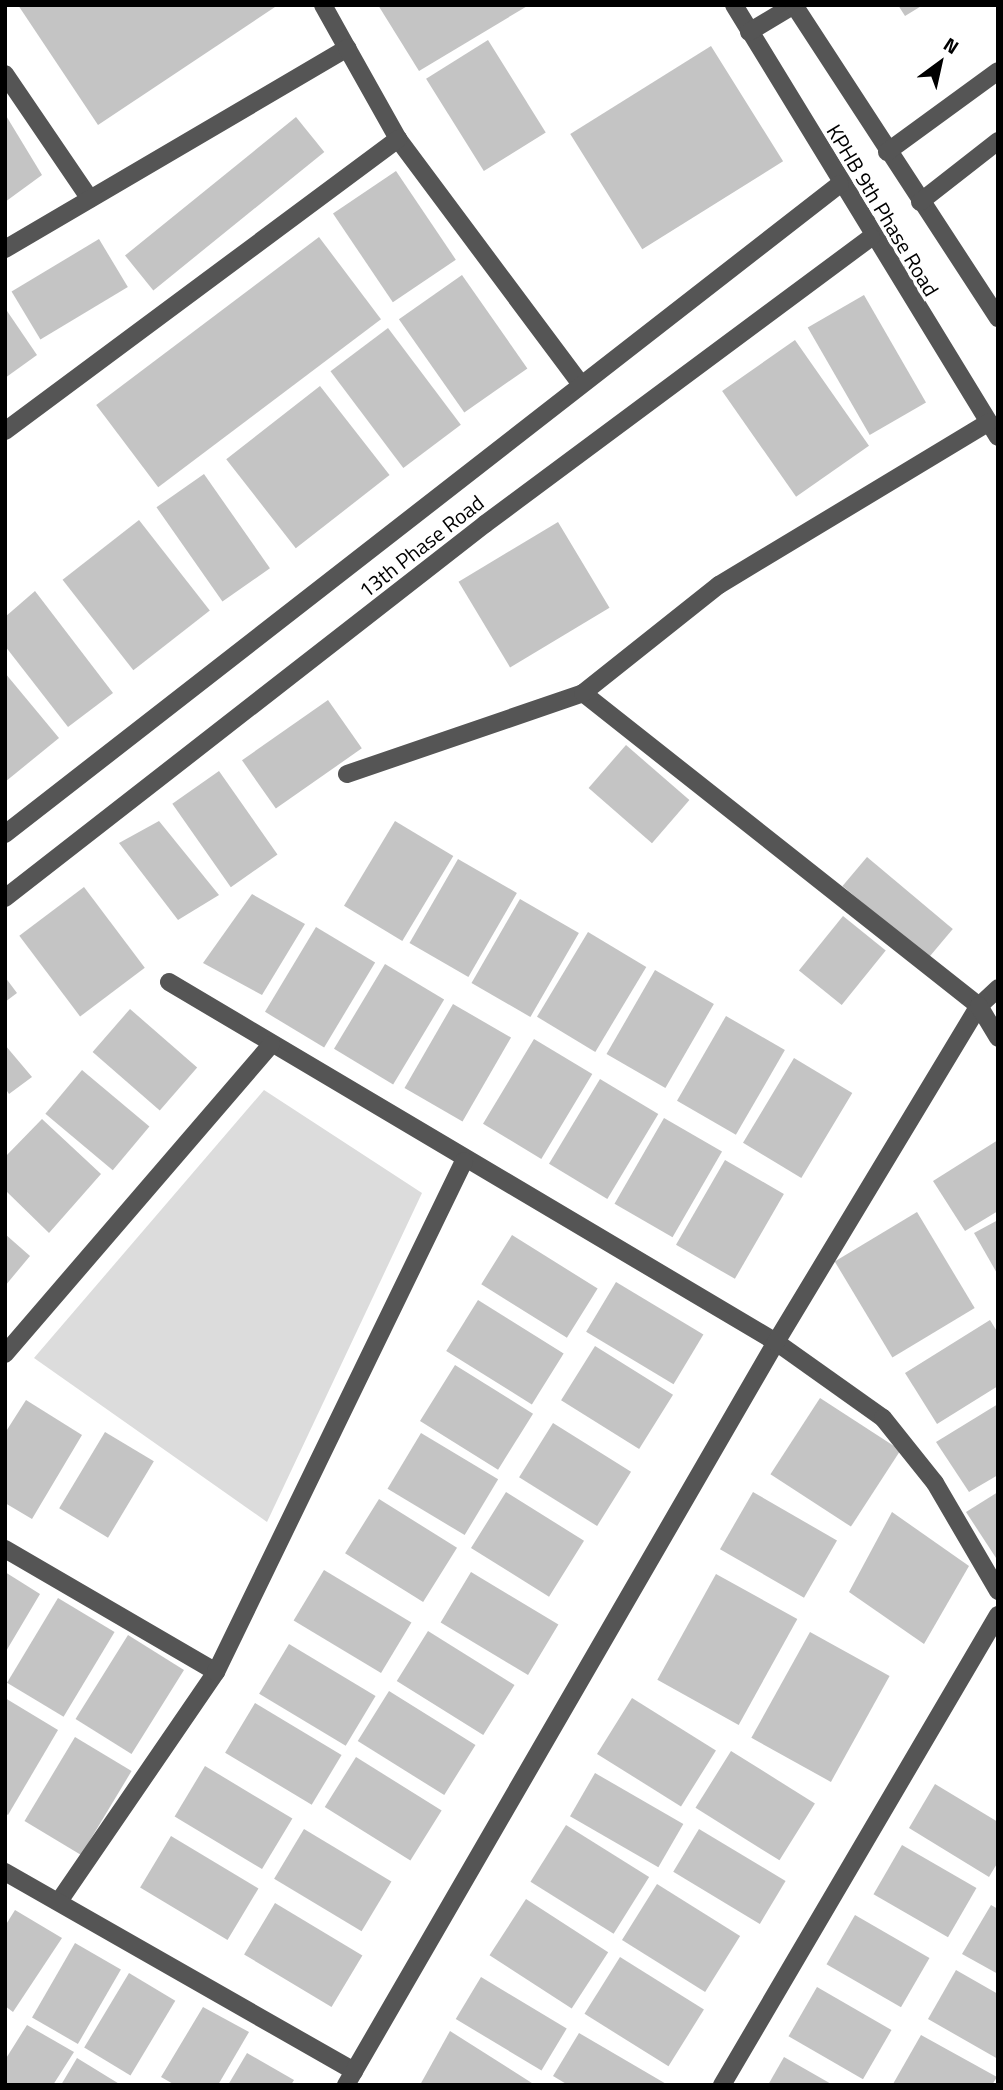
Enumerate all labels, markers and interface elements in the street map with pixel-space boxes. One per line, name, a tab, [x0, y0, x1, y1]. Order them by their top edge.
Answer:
north arrow	[905, 28, 975, 98]
text: N	[938, 29, 965, 61]
street label: KPHB 9th Phase Road	[822, 120, 944, 300]
street label: 13th Phase Road	[354, 489, 488, 603]

